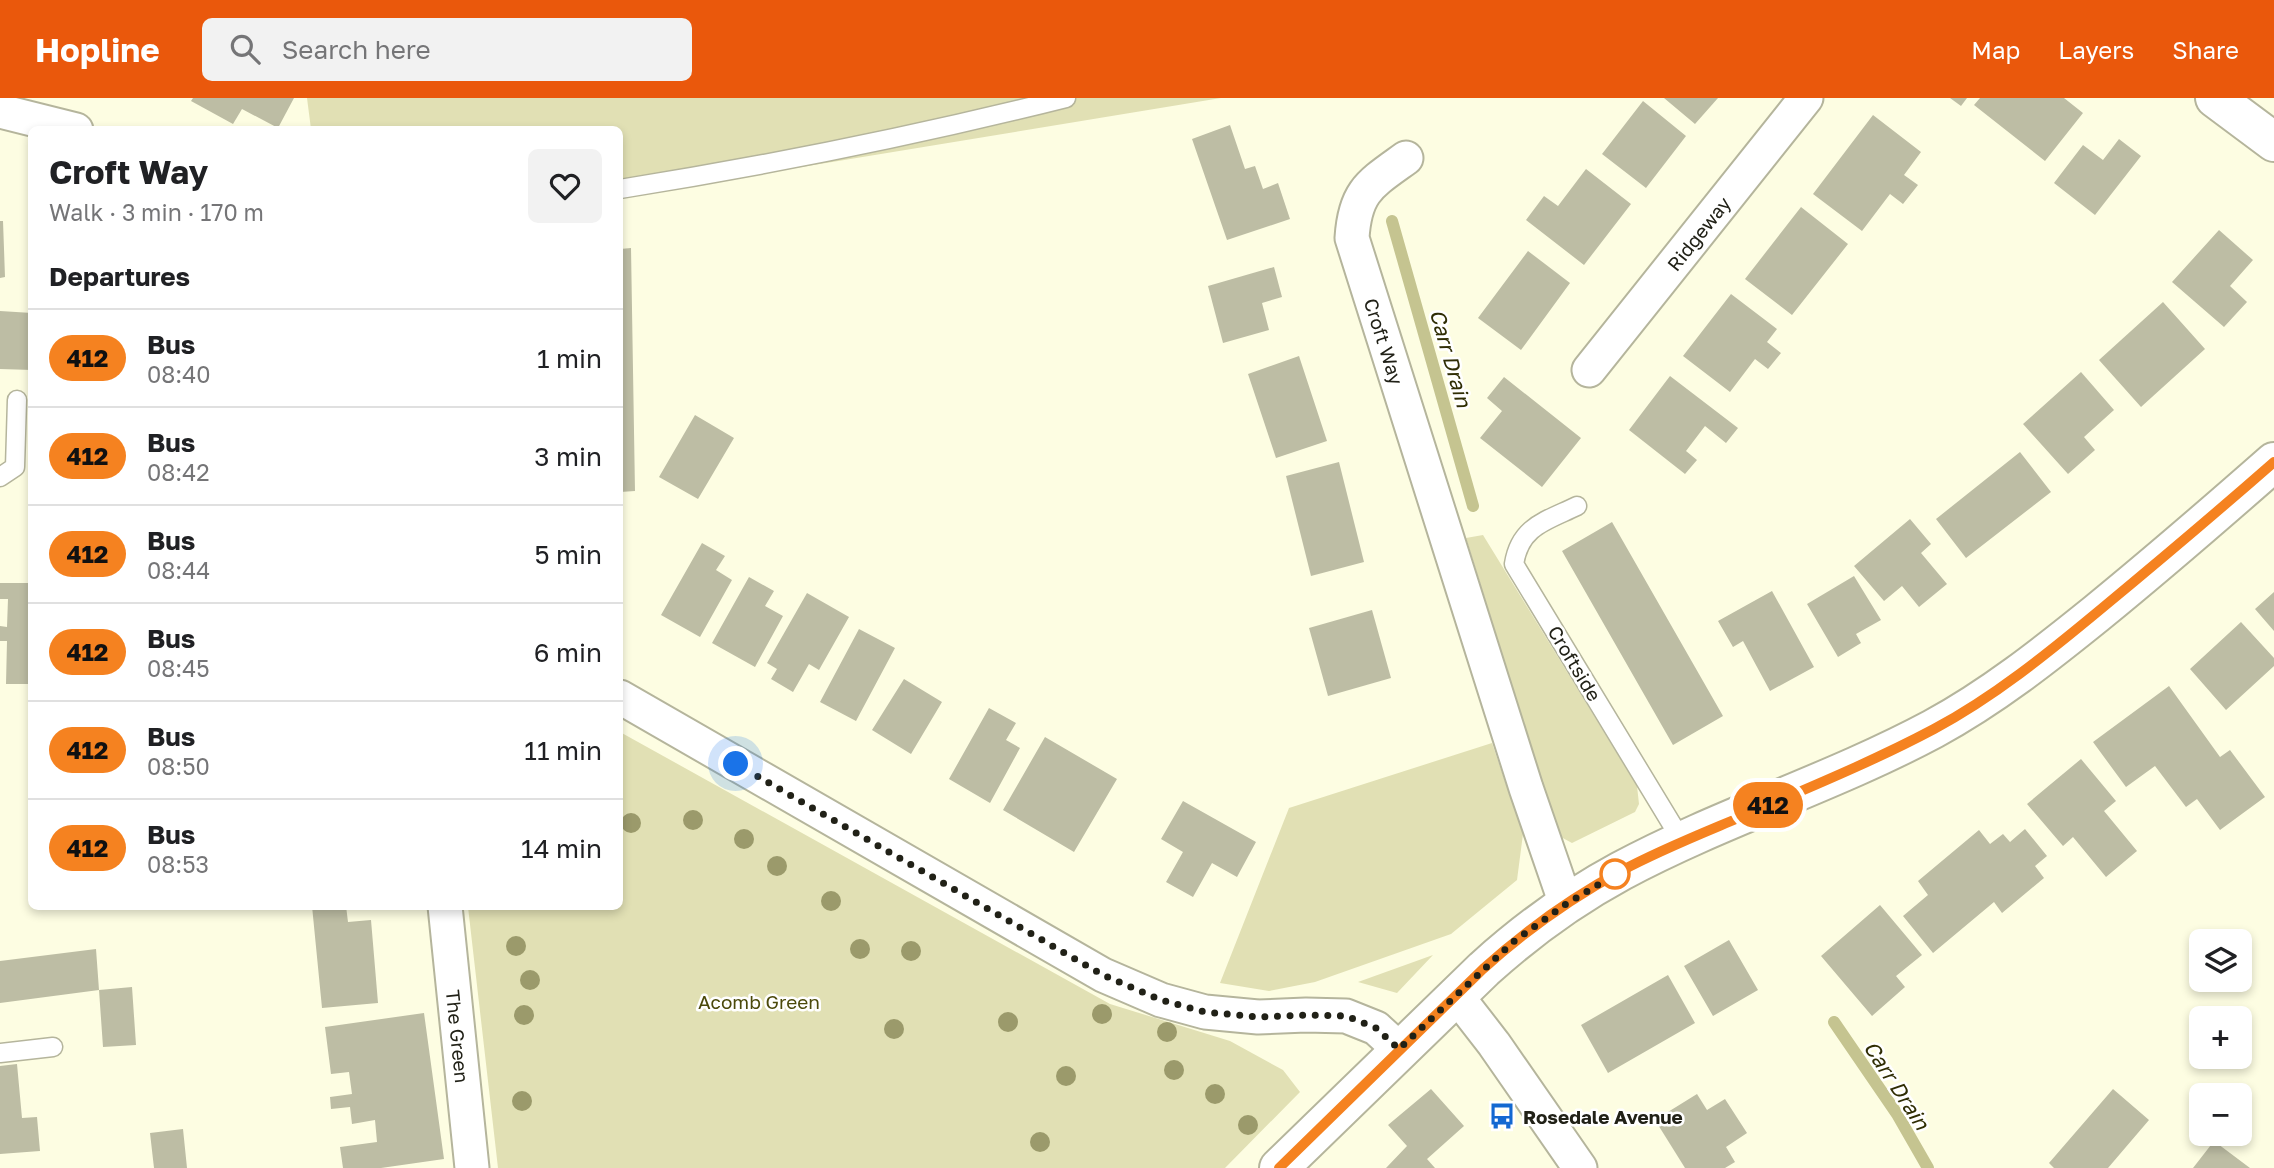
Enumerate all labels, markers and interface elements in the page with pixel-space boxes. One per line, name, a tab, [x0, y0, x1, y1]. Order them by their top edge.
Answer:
search box	[202, 18, 692, 81]
text: Hopline	[35, 30, 160, 69]
icon: search	[226, 30, 264, 68]
text: Search here	[282, 34, 431, 65]
text: Map	[1971, 35, 2020, 64]
text: Layers	[2058, 35, 2134, 64]
text: Share	[2172, 35, 2239, 64]
button: heart	[528, 149, 602, 223]
text: Croft Way	[49, 152, 208, 191]
street label: Ridgeway	[1662, 191, 1735, 275]
text: Walk · 3 min · 170 m	[49, 198, 264, 226]
text: Departures	[49, 261, 190, 292]
street label: Croft Way	[1360, 295, 1409, 388]
water label: Carr Drain	[1425, 306, 1478, 411]
text: Bus	[147, 329, 195, 360]
text: 412	[67, 343, 109, 372]
text: 1 min	[537, 343, 602, 374]
text: 08:40	[147, 360, 210, 388]
text: Bus	[147, 427, 195, 458]
text: 412	[67, 441, 109, 470]
text: 3 min	[534, 441, 602, 472]
text: 08:42	[147, 458, 210, 486]
text: Bus	[147, 525, 195, 556]
text: 412	[67, 539, 109, 568]
text: 5 min	[534, 539, 602, 570]
text: 08:44	[147, 556, 210, 584]
street label: Croftside	[1544, 621, 1606, 705]
text: Bus	[147, 623, 195, 654]
text: 412	[67, 637, 109, 666]
text: 6 min	[534, 637, 602, 668]
text: 08:45	[147, 654, 210, 682]
text: Bus	[147, 721, 195, 752]
text: 412	[67, 735, 109, 764]
text: 11 min	[524, 735, 602, 766]
your location	[718, 746, 753, 781]
text: 08:50	[147, 752, 210, 780]
line badge: 412	[1728, 782, 1808, 828]
text: 412	[1747, 790, 1789, 819]
text: Bus	[147, 819, 195, 850]
text: 412	[67, 833, 109, 862]
text: 14 min	[521, 833, 602, 864]
text: 08:53	[147, 850, 209, 878]
unlabelled marker	[1600, 859, 1630, 889]
map controls	[2189, 929, 2252, 1146]
button: layers	[2189, 929, 2252, 992]
street label: The Green	[442, 989, 475, 1084]
park label: Acomb Green	[698, 990, 820, 1013]
button: +	[2189, 1006, 2252, 1069]
water label: Carr Drain	[1859, 1036, 1936, 1135]
button: −	[2189, 1083, 2252, 1146]
bus stop icon: Rosedale Avenue	[1487, 1101, 1517, 1131]
place label: Rosedale Avenue	[1523, 1105, 1683, 1128]

